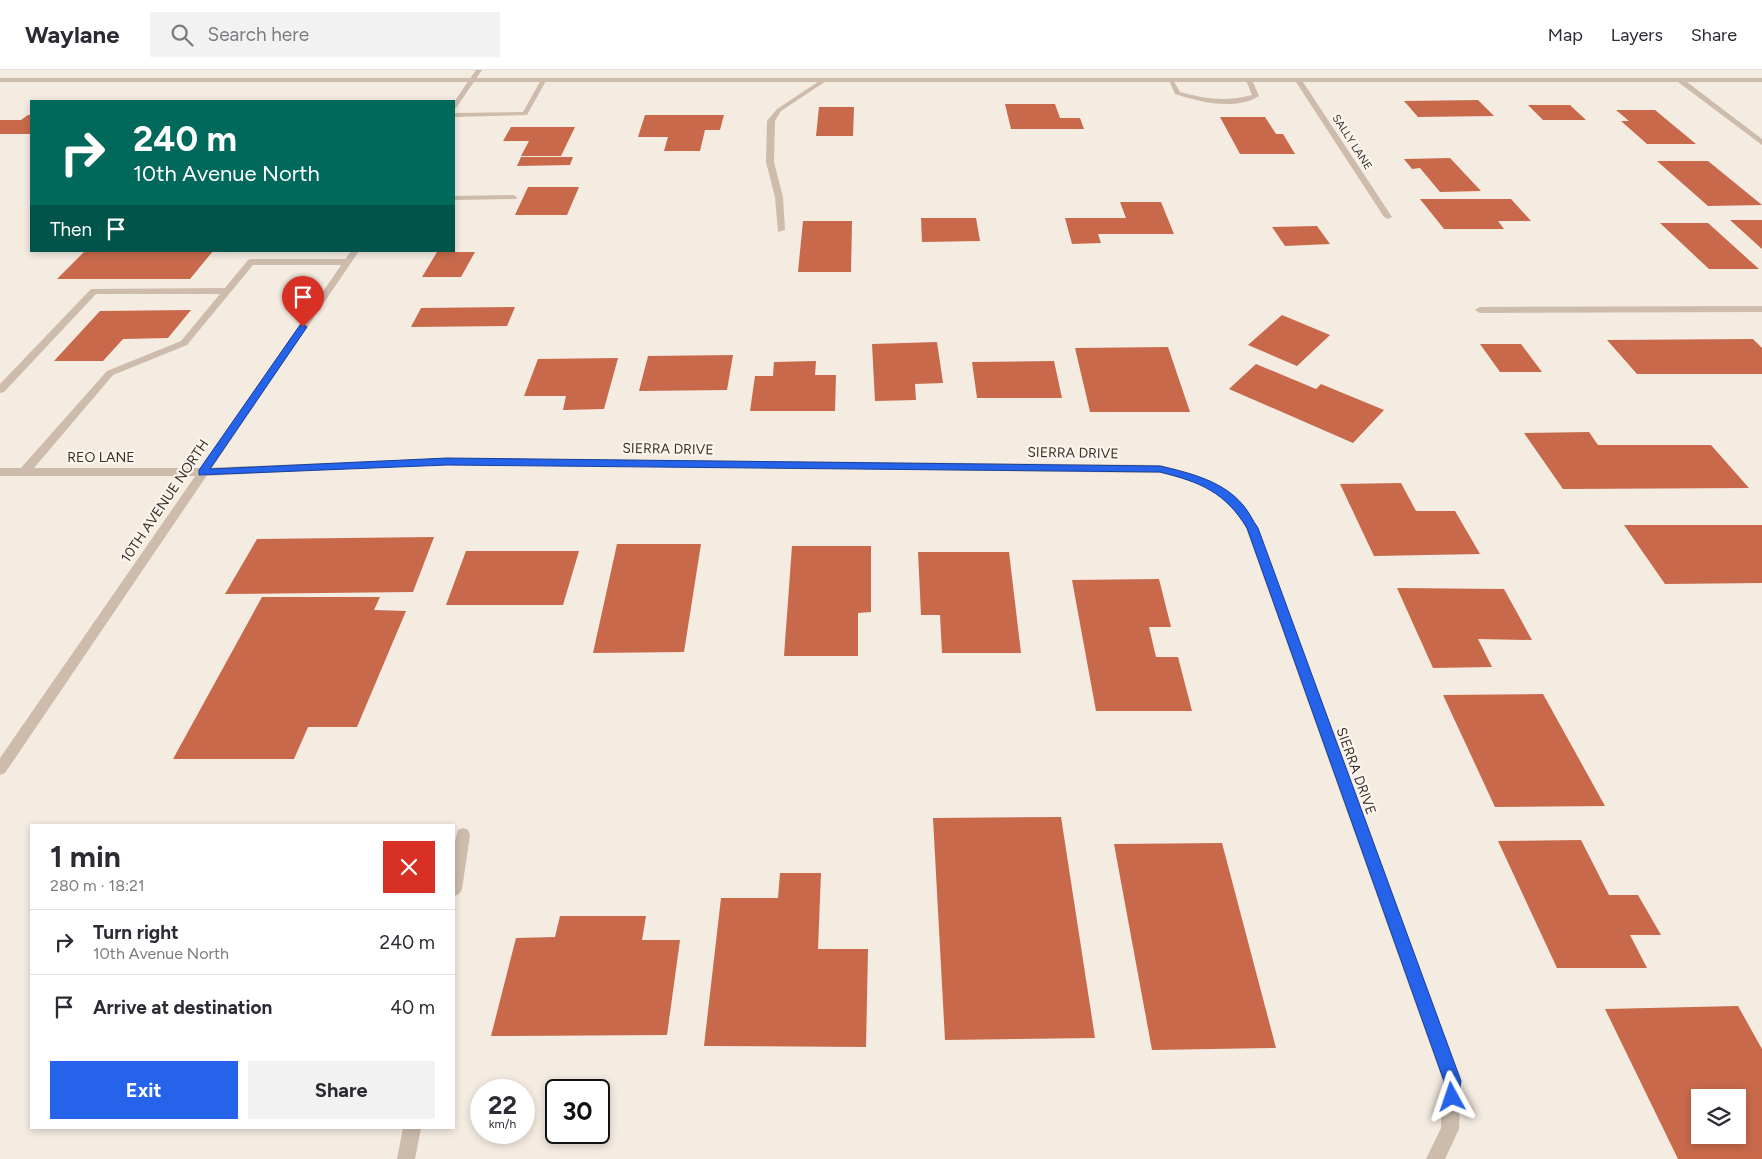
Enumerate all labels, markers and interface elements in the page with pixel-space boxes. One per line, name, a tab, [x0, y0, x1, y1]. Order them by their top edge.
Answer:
search box	[150, 12, 500, 57]
text: Waylane	[25, 20, 120, 49]
icon: search	[168, 21, 196, 49]
text: Search here	[208, 23, 309, 46]
text: Map	[1548, 24, 1583, 46]
text: Layers	[1611, 24, 1663, 46]
text: Share	[1691, 24, 1737, 46]
street label: SALLY LANE	[1329, 112, 1375, 172]
text: 240 m	[133, 118, 237, 160]
icon: right	[50, 120, 115, 185]
text: 10th Avenue North	[133, 160, 320, 187]
icon: arrive	[102, 215, 130, 243]
text: Then	[50, 218, 92, 241]
pin	[282, 276, 324, 327]
icon: arrive	[289, 283, 317, 311]
street label: 10TH AVENUE NORTH	[118, 436, 212, 566]
street label: SIERRA DRIVE	[622, 440, 714, 458]
street label: SIERRA DRIVE	[1027, 444, 1119, 462]
street label: REO LANE	[67, 449, 135, 466]
street label: SIERRA DRIVE	[1332, 725, 1380, 817]
text: 1 min	[50, 838, 121, 875]
button: close	[383, 841, 435, 893]
text: 280 m · 18:21	[50, 876, 145, 895]
text: Turn right	[93, 921, 179, 944]
icon: right	[50, 928, 78, 956]
text: 240 m	[380, 931, 435, 954]
text: 10th Avenue North	[93, 944, 229, 963]
icon: arrive	[50, 993, 78, 1021]
text: Arrive at destination	[93, 996, 272, 1019]
text: 40 m	[390, 996, 435, 1019]
button: Exit	[50, 1061, 238, 1119]
button: Share	[248, 1061, 435, 1119]
position arrow	[1425, 1070, 1477, 1122]
speed limit sign: 30	[545, 1079, 610, 1144]
map controls	[1691, 1089, 1746, 1144]
button: layers	[1691, 1089, 1746, 1144]
text: 22	[488, 1090, 517, 1120]
text: km/h	[489, 1117, 516, 1131]

